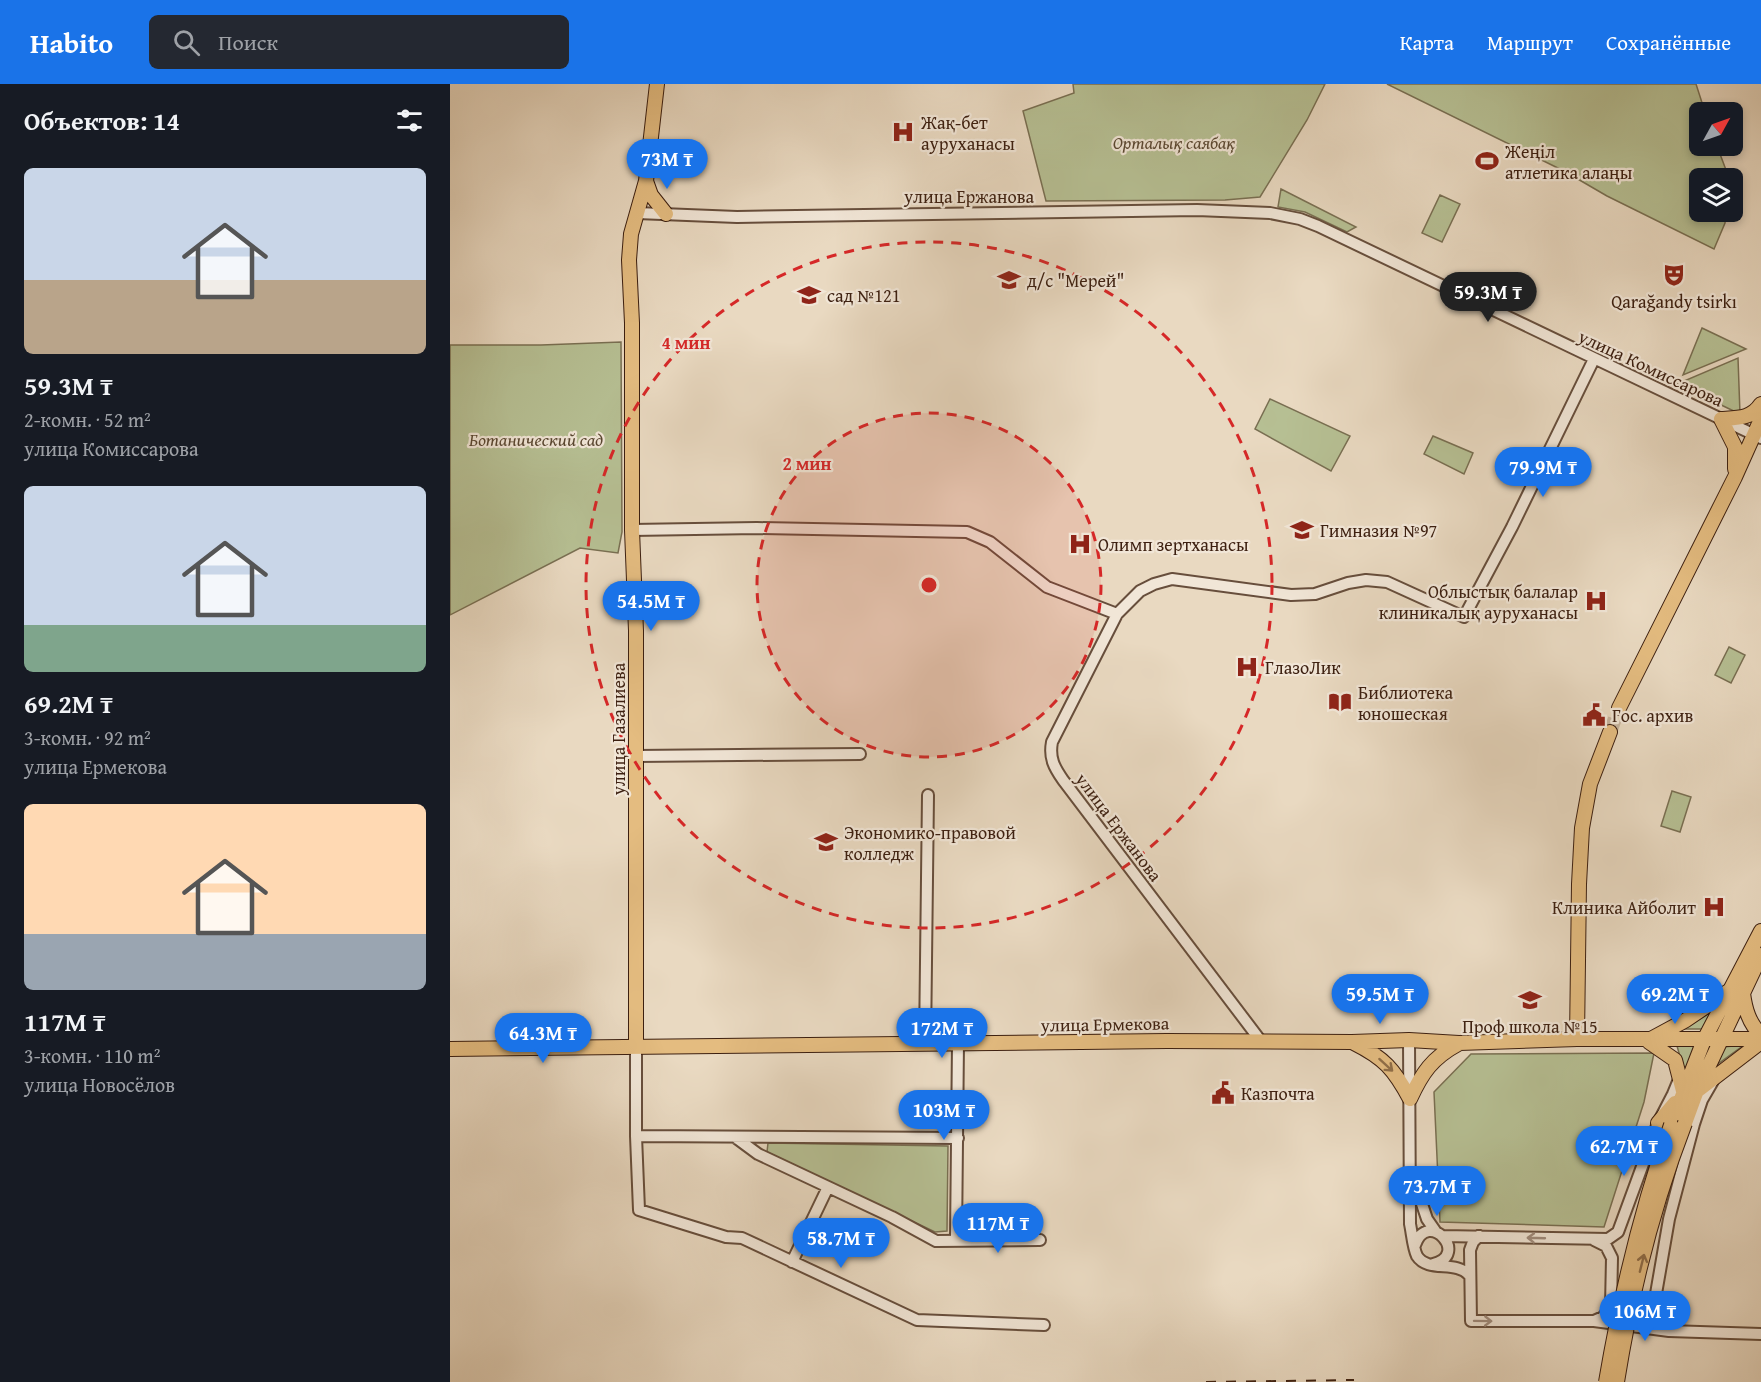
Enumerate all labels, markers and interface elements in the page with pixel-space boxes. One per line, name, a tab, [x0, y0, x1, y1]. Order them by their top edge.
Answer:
search box	[149, 15, 569, 69]
text: Habito	[30, 22, 113, 63]
icon: search	[170, 26, 203, 59]
text: Поиск	[218, 26, 278, 58]
text: Карта	[1400, 27, 1454, 58]
text: Маршрут	[1487, 27, 1573, 58]
text: Сохранённые	[1606, 27, 1731, 58]
text: Объектов: 14	[24, 101, 180, 140]
north arrow	[1689, 102, 1743, 156]
map controls	[1689, 102, 1743, 222]
icon: filters	[393, 104, 426, 137]
place label: Жақ-бет ауруханасы	[920, 109, 1015, 157]
hospital icon: Жақ-бет ауруханасы	[890, 119, 916, 145]
park label: Орталық саябақ	[1113, 129, 1235, 156]
place label: Жеңіл атлетика алаңы	[1504, 138, 1633, 186]
pin: 73M ₸	[625, 139, 709, 190]
text: 73M ₸	[641, 144, 693, 173]
sports icon: Жеңіл атлетика алаңы	[1474, 148, 1500, 174]
button: layers	[1689, 168, 1743, 222]
street label: улица Ержанова	[903, 183, 1034, 210]
icon: home	[171, 207, 279, 315]
theatre icon: Qarağandy tsirkı	[1661, 262, 1687, 288]
school or university icon: д/с "Мерей"	[996, 267, 1022, 293]
place label: д/с "Мерей"	[1027, 267, 1124, 294]
pin: 59.3M ₸	[1433, 272, 1543, 323]
text: 59.3M ₸	[1454, 277, 1522, 306]
school or university icon: сад №121	[796, 282, 822, 308]
place label: сад №121	[827, 282, 900, 309]
place label: Qarağandy tsirkı	[1611, 288, 1737, 315]
street label: улица Комиссарова	[1573, 322, 1728, 414]
text: 4 мин	[661, 329, 711, 356]
text: 59.3M ₸	[24, 366, 113, 405]
text: 2-комн. · 52 m²	[24, 405, 151, 434]
park label: Ботанический сад	[469, 426, 603, 453]
text: улица Комиссарова	[24, 434, 199, 463]
pin: 79.9M ₸	[1488, 447, 1598, 498]
text: 2 мин	[782, 450, 832, 477]
text: 79.9M ₸	[1509, 452, 1577, 481]
school or university icon: Гимназия №97	[1289, 517, 1315, 543]
place label: Гимназия №97	[1320, 517, 1437, 544]
icon: home	[171, 525, 279, 633]
hospital icon: Олимп зертханасы	[1067, 531, 1093, 557]
place label: Олимп зертханасы	[1098, 531, 1249, 558]
centre of rings	[919, 575, 939, 595]
place label: Облыстық балалар клиникалық ауруханасы	[1379, 578, 1578, 626]
pin: 54.5M ₸	[596, 581, 706, 632]
text: 54.5M ₸	[617, 586, 685, 615]
hospital icon: Облыстық балалар клиникалық ауруханасы	[1583, 588, 1609, 614]
hospital icon: ГлазоЛик	[1234, 654, 1260, 680]
place label: ГлазоЛик	[1265, 654, 1341, 681]
street label: улица Газалиева	[605, 662, 632, 796]
place label: Библиотека юношеская	[1358, 679, 1453, 727]
text: 69.2M ₸	[24, 684, 113, 723]
library icon: Библиотека юношеская	[1327, 689, 1353, 715]
public building icon: Гос. архив	[1581, 702, 1607, 728]
place label: Гос. архив	[1612, 702, 1693, 729]
text: 3-комн. · 92 m²	[24, 723, 151, 752]
text: улица Ермекова	[24, 752, 167, 781]
street label: улица Ержанова	[1068, 766, 1169, 887]
place label: Экономико-правовой колледж	[844, 819, 1016, 867]
school or university icon: Экономико-правовой колледж	[813, 829, 839, 855]
icon: home	[171, 843, 279, 951]
place label: Клиника Айболит	[1552, 894, 1696, 921]
hospital icon: Клиника Айболит	[1701, 894, 1727, 920]
pin: 59.5M ₸	[1325, 974, 1435, 1025]
pin: 69.2M ₸	[1620, 974, 1730, 1025]
text: 59.5M ₸	[1346, 979, 1414, 1008]
text: 69.2M ₸	[1641, 979, 1709, 1008]
school or university icon: Проф школа №15	[1517, 987, 1543, 1013]
text: 117M ₸	[24, 1002, 106, 1041]
pin: 172M ₸	[893, 1008, 991, 1059]
street label: улица Ермекова	[1039, 1009, 1170, 1039]
pin: 64.3M ₸	[488, 1013, 598, 1064]
text: 172M ₸	[910, 1013, 974, 1042]
place label: Проф школа №15	[1462, 1013, 1598, 1040]
text: 64.3M ₸	[509, 1018, 577, 1047]
text: 3-комн. · 110 m²	[24, 1041, 160, 1070]
one-way arrow	[1379, 1058, 1394, 1072]
text: улица Новосёлов	[24, 1070, 175, 1099]
public building icon: Казпочта	[1210, 1080, 1236, 1106]
place label: Казпочта	[1241, 1080, 1315, 1107]
pin: 103M ₸	[895, 1090, 993, 1141]
text: 103M ₸	[912, 1095, 976, 1124]
pin: 62.7M ₸	[1569, 1126, 1679, 1177]
text: 62.7M ₸	[1590, 1131, 1658, 1160]
pin: 73.7M ₸	[1382, 1166, 1492, 1217]
text: 73.7M ₸	[1403, 1171, 1471, 1200]
pin: 117M ₸	[949, 1203, 1047, 1254]
text: 117M ₸	[966, 1208, 1030, 1237]
pin: 58.7M ₸	[786, 1218, 896, 1269]
text: 58.7M ₸	[807, 1223, 875, 1252]
one-way arrow	[1526, 1232, 1546, 1243]
one-way arrow	[1637, 1254, 1649, 1273]
pin: 106M ₸	[1596, 1291, 1694, 1342]
text: 106M ₸	[1613, 1296, 1677, 1325]
one-way arrow	[1472, 1315, 1492, 1327]

